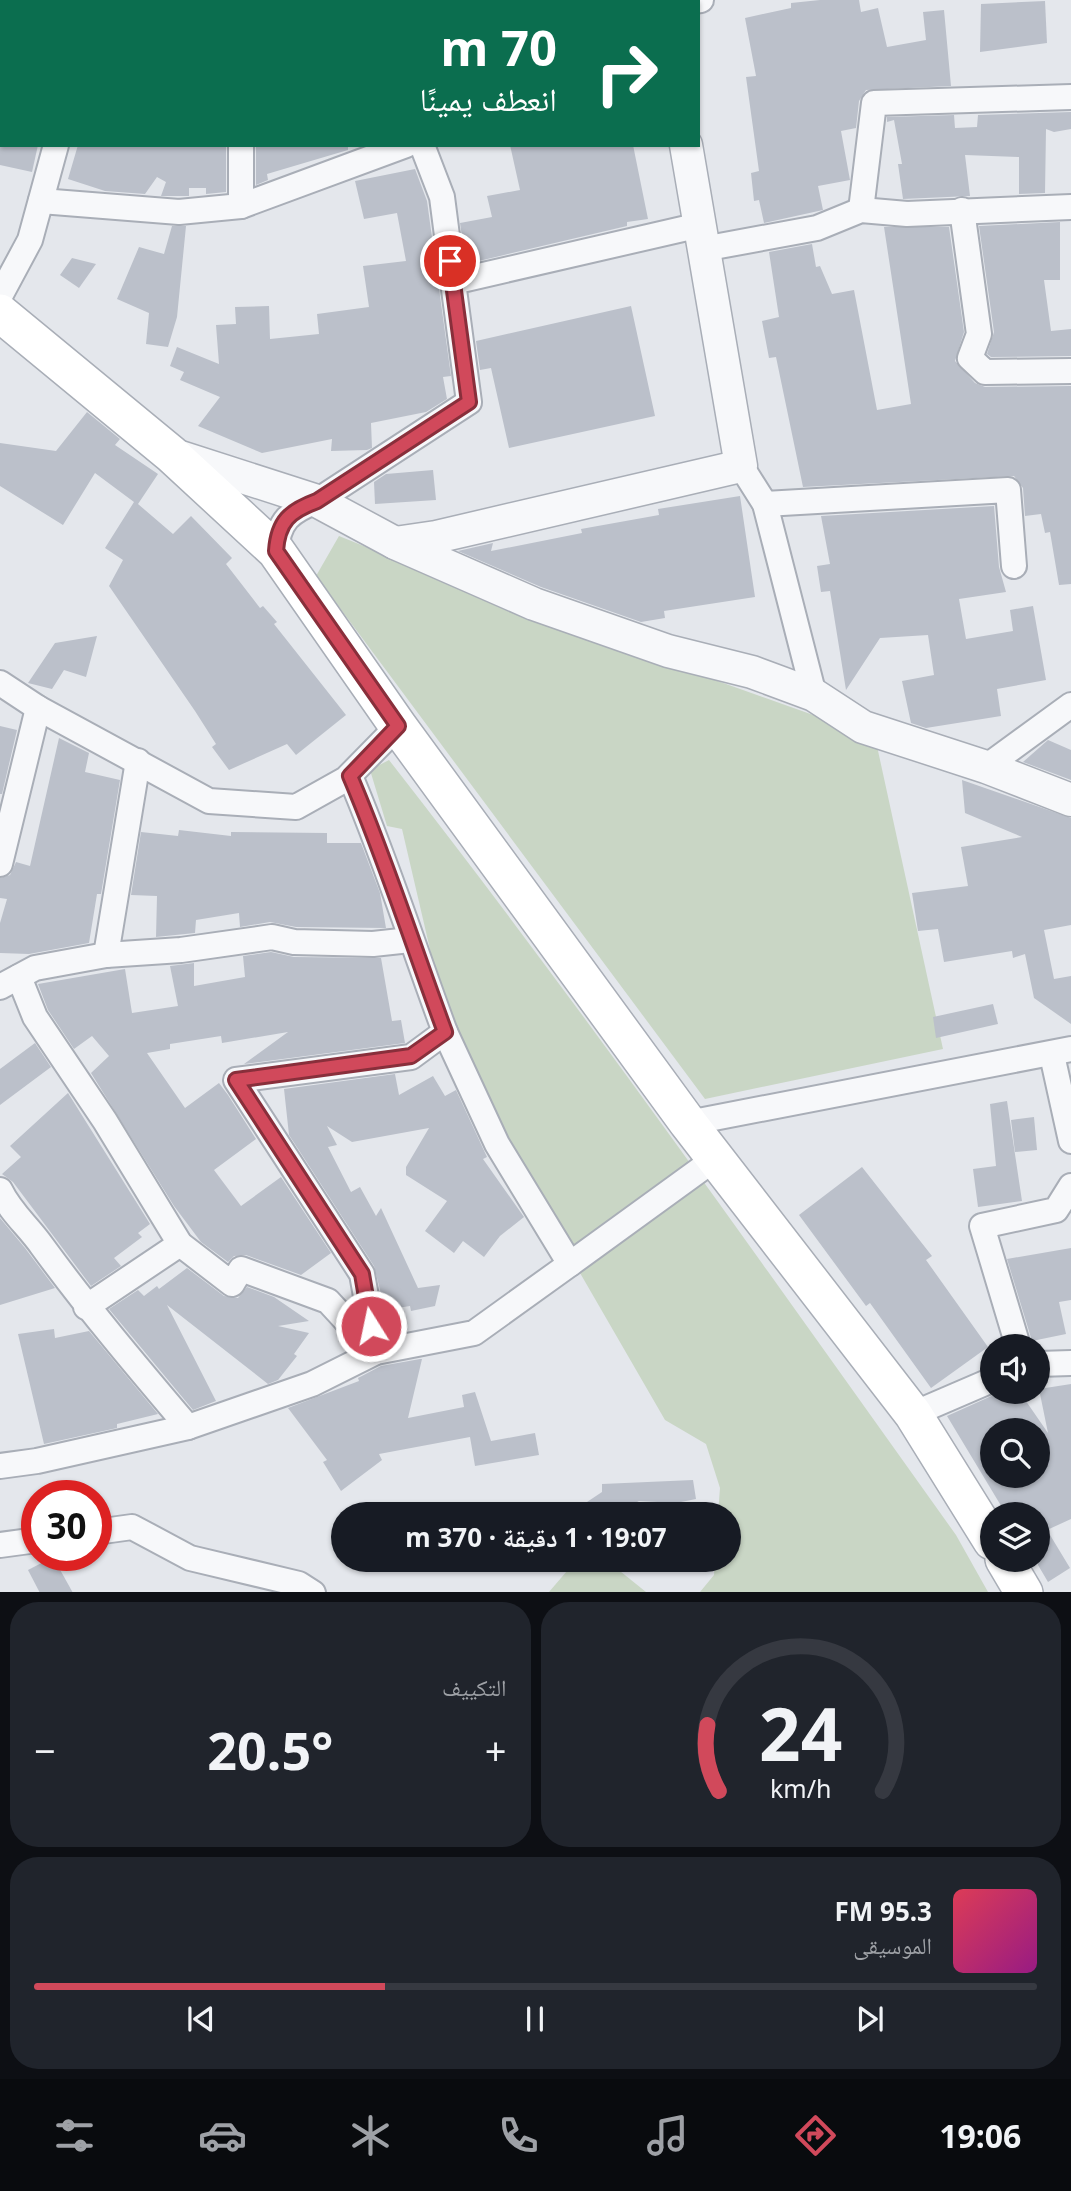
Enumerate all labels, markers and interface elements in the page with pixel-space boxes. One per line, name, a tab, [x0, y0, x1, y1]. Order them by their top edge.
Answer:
text: 70 m	[440, 14, 557, 80]
icon: right	[581, 28, 672, 119]
text: انعطف يمينًا	[420, 77, 557, 120]
pin	[420, 231, 480, 291]
icon: arrive	[431, 242, 469, 280]
position arrow	[334, 1289, 408, 1363]
map controls	[980, 1334, 1050, 1572]
button: sound	[980, 1334, 1050, 1404]
button: search	[980, 1418, 1050, 1488]
speed limit sign: 30	[21, 1480, 112, 1571]
button: layers	[980, 1502, 1050, 1572]
text: 19:07 · 1 دقيقة · 370 m	[405, 1519, 667, 1555]
text: التكييف	[442, 1671, 507, 1703]
text: 24	[759, 1683, 842, 1782]
text: 20.5°	[207, 1714, 333, 1785]
text: −	[34, 1724, 56, 1776]
text: +	[485, 1724, 507, 1776]
text: km/h	[770, 1770, 832, 1804]
text: 95.3 FM	[835, 1893, 932, 1929]
text: الموسيقى	[853, 1929, 932, 1961]
icon: previous	[182, 2000, 220, 2038]
icon: pause	[516, 2000, 554, 2038]
icon: next	[851, 2000, 889, 2038]
icon: filters	[50, 2111, 99, 2160]
icon: car	[198, 2111, 247, 2160]
icon: climate	[346, 2111, 395, 2160]
icon: phone	[494, 2111, 543, 2160]
icon: music	[643, 2111, 692, 2160]
icon: directions	[791, 2111, 840, 2160]
text: 19:06	[939, 2114, 1021, 2157]

